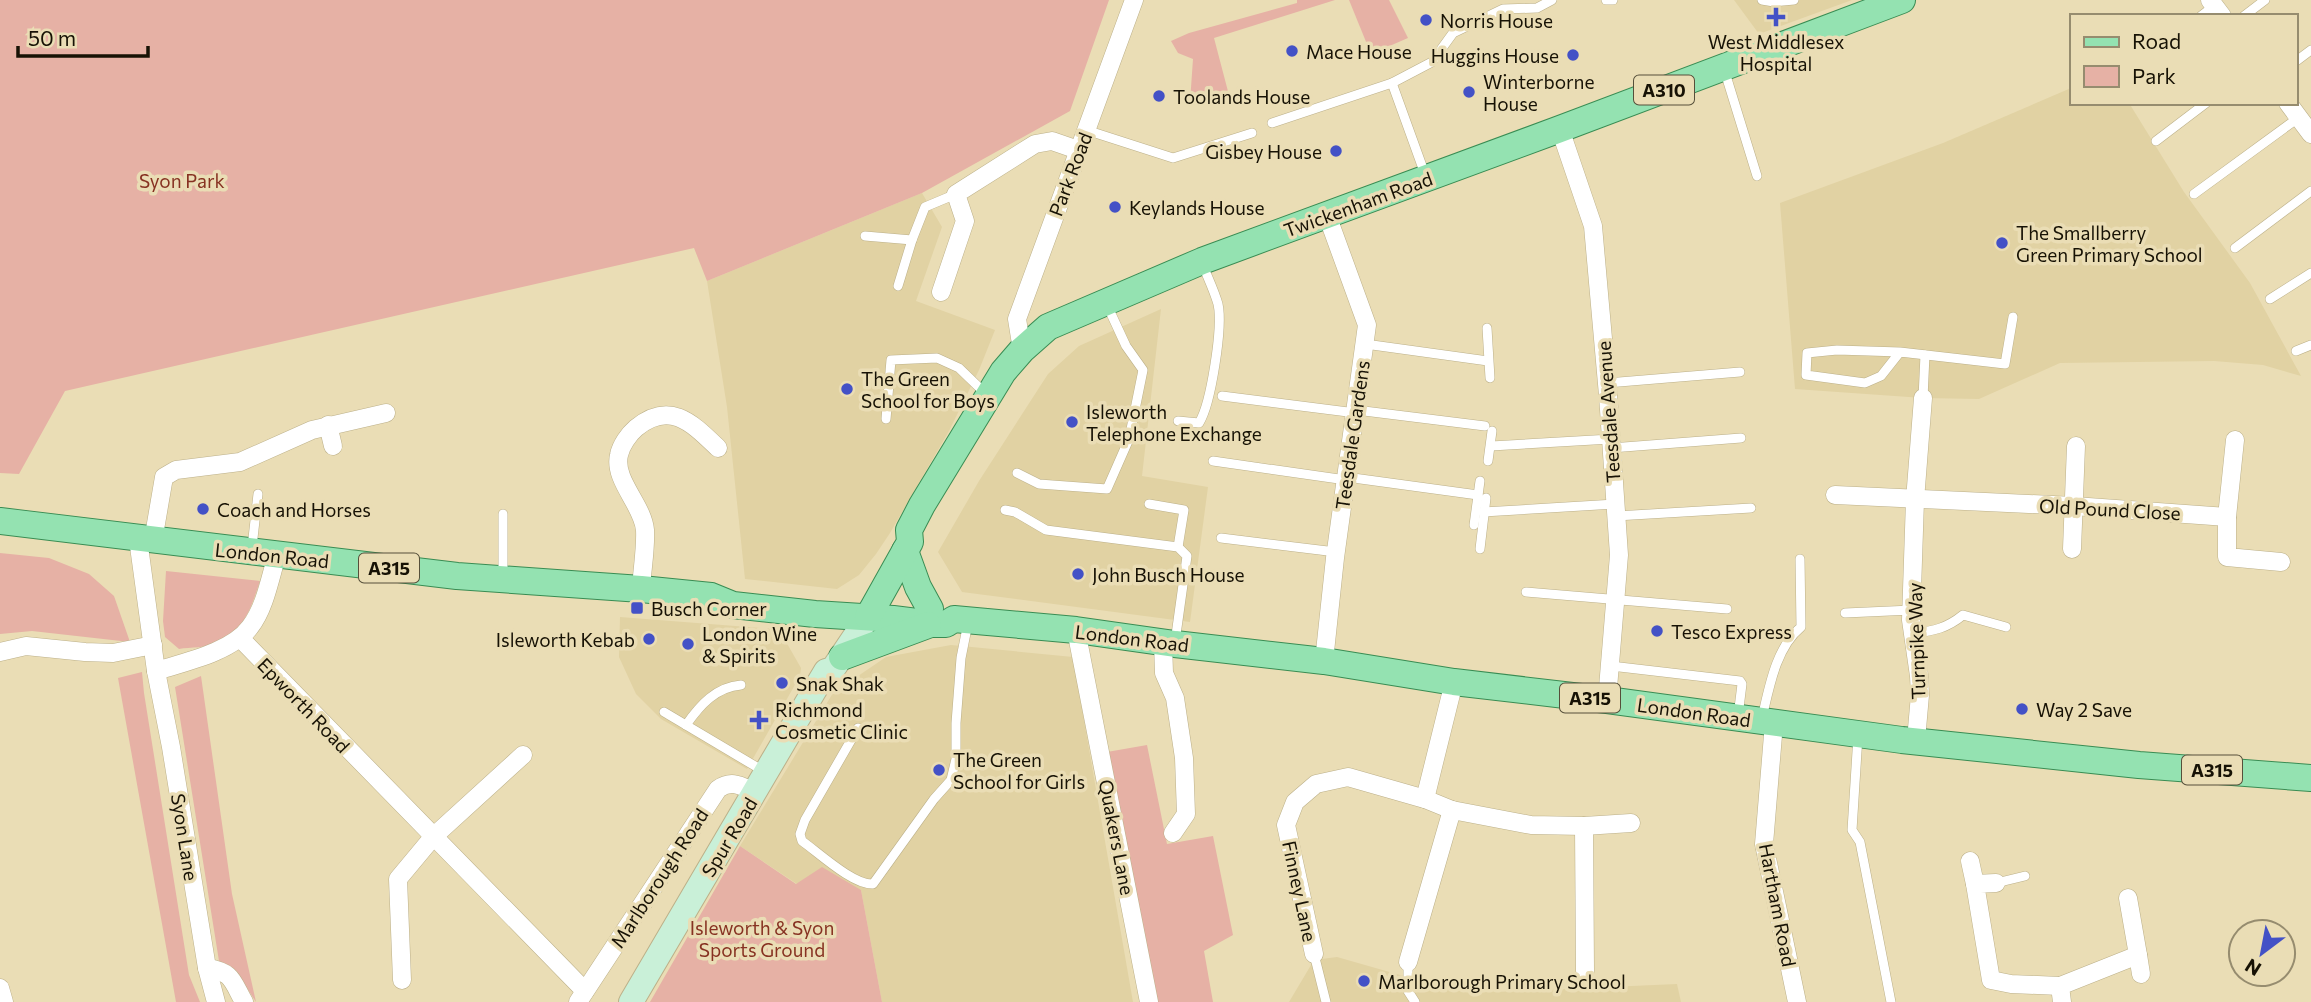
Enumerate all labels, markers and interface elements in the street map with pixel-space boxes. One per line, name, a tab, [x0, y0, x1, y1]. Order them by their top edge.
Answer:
marker: West Middlesex Hospital	[1766, 7, 1786, 27]
place label: Norris House	[1440, 9, 1553, 32]
marker: Norris House	[1418, 12, 1434, 28]
scale bar	[18, 14, 147, 58]
legend	[2070, 14, 2297, 105]
text: 50 m	[28, 25, 76, 50]
text: Road	[2132, 28, 2181, 53]
place label: West Middlesex Hospital	[1708, 30, 1844, 75]
place label: Mace House	[1306, 40, 1412, 63]
marker: Mace House	[1284, 43, 1300, 59]
place label: Huggins House	[1431, 44, 1559, 67]
marker: Huggins House	[1565, 47, 1581, 63]
text: Park	[2132, 63, 2176, 88]
place label: Winterborne House	[1483, 70, 1595, 115]
road number: A310	[1634, 76, 1694, 104]
marker: Winterborne House	[1461, 84, 1477, 100]
place label: Toolands House	[1173, 85, 1310, 108]
marker: Toolands House	[1151, 88, 1167, 104]
street label: Park Road	[1044, 129, 1096, 219]
place label: Gisbey House	[1205, 140, 1322, 163]
marker: Gisbey House	[1328, 143, 1344, 159]
street label: Twickenham Road	[1280, 166, 1436, 242]
park label: Syon Park	[139, 169, 225, 192]
place label: Keylands House	[1129, 196, 1264, 219]
marker: Keylands House	[1107, 199, 1123, 215]
place label: The Smallberry Green Primary School	[2016, 221, 2203, 266]
marker: The Smallberry Green Primary School	[1994, 235, 2010, 251]
street label: Teesdale Avenue	[1592, 340, 1624, 484]
street label: Teesdale Gardens	[1330, 359, 1374, 511]
place label: The Green School for Boys	[861, 367, 995, 412]
marker: The Green School for Boys	[839, 381, 855, 397]
place label: Isleworth Telephone Exchange	[1086, 400, 1262, 445]
marker: Isleworth Telephone Exchange	[1064, 414, 1080, 430]
street label: Old Pound Close	[2039, 494, 2181, 524]
place label: Coach and Horses	[217, 498, 371, 521]
marker: Coach and Horses	[195, 501, 211, 517]
street label: London Road	[214, 538, 330, 572]
road number: A315	[359, 554, 419, 582]
place label: John Busch House	[1092, 563, 1245, 586]
marker: John Busch House	[1070, 566, 1086, 582]
street label: Turnpike Way	[1902, 582, 1930, 700]
place label: Busch Corner	[651, 597, 767, 620]
marker: Busch Corner	[629, 600, 645, 616]
street label: London Road	[1074, 620, 1190, 656]
place label: Tesco Express	[1671, 620, 1792, 643]
place label: London Wine & Spirits	[702, 622, 817, 667]
marker: Tesco Express	[1649, 623, 1665, 639]
place label: Isleworth Kebab	[496, 628, 635, 651]
marker: Isleworth Kebab	[641, 631, 657, 647]
marker: London Wine & Spirits	[680, 636, 696, 652]
street label: Epworth Road	[253, 653, 355, 757]
place label: Snak Shak	[796, 672, 884, 695]
marker: Snak Shak	[774, 675, 790, 691]
road number: A315	[1560, 684, 1620, 712]
street label: London Road	[1636, 693, 1752, 731]
place label: Richmond Cosmetic Clinic	[775, 698, 908, 743]
place label: Way 2 Save	[2036, 698, 2132, 721]
marker: Way 2 Save	[2014, 701, 2030, 717]
marker: Richmond Cosmetic Clinic	[749, 710, 769, 730]
place label: The Green School for Girls	[953, 748, 1085, 793]
road number: A315	[2182, 756, 2242, 784]
marker: The Green School for Girls	[931, 762, 947, 778]
street label: Quakers Lane	[1095, 777, 1139, 897]
street label: Syon Lane	[167, 792, 203, 882]
street label: Spur Road	[696, 793, 762, 881]
street label: Marlborough Road	[605, 804, 713, 952]
street label: Finney Lane	[1278, 838, 1322, 944]
street label: Hartham Road	[1755, 841, 1801, 969]
park label: Isleworth & Syon Sports Ground	[690, 916, 834, 961]
north arrow	[2227, 918, 2297, 988]
text: N	[2241, 954, 2265, 981]
place label: Marlborough Primary School	[1378, 970, 1626, 993]
marker: Marlborough Primary School	[1356, 973, 1372, 989]

